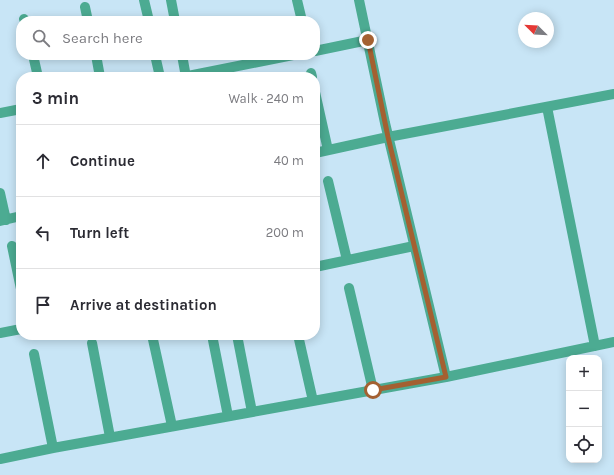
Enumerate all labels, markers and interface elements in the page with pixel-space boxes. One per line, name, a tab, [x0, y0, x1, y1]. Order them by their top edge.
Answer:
north arrow	[518, 12, 554, 48]
search box	[16, 16, 320, 60]
icon: search	[30, 27, 52, 49]
text: Search here	[62, 29, 143, 47]
route end	[359, 31, 377, 49]
text: 3 min	[32, 88, 79, 108]
text: Walk · 240 m	[228, 91, 304, 106]
icon: ahead	[32, 150, 54, 172]
text: Continue	[70, 152, 135, 170]
text: 40 m	[274, 153, 304, 168]
icon: left	[32, 222, 54, 244]
text: Turn left	[70, 224, 129, 242]
text: 200 m	[266, 225, 304, 240]
icon: arrive	[32, 294, 54, 316]
text: Arrive at destination	[70, 296, 217, 314]
map controls	[566, 355, 602, 463]
button: +	[566, 355, 602, 391]
route start	[364, 381, 382, 399]
button: −	[566, 391, 602, 427]
button: locate	[566, 427, 602, 463]

